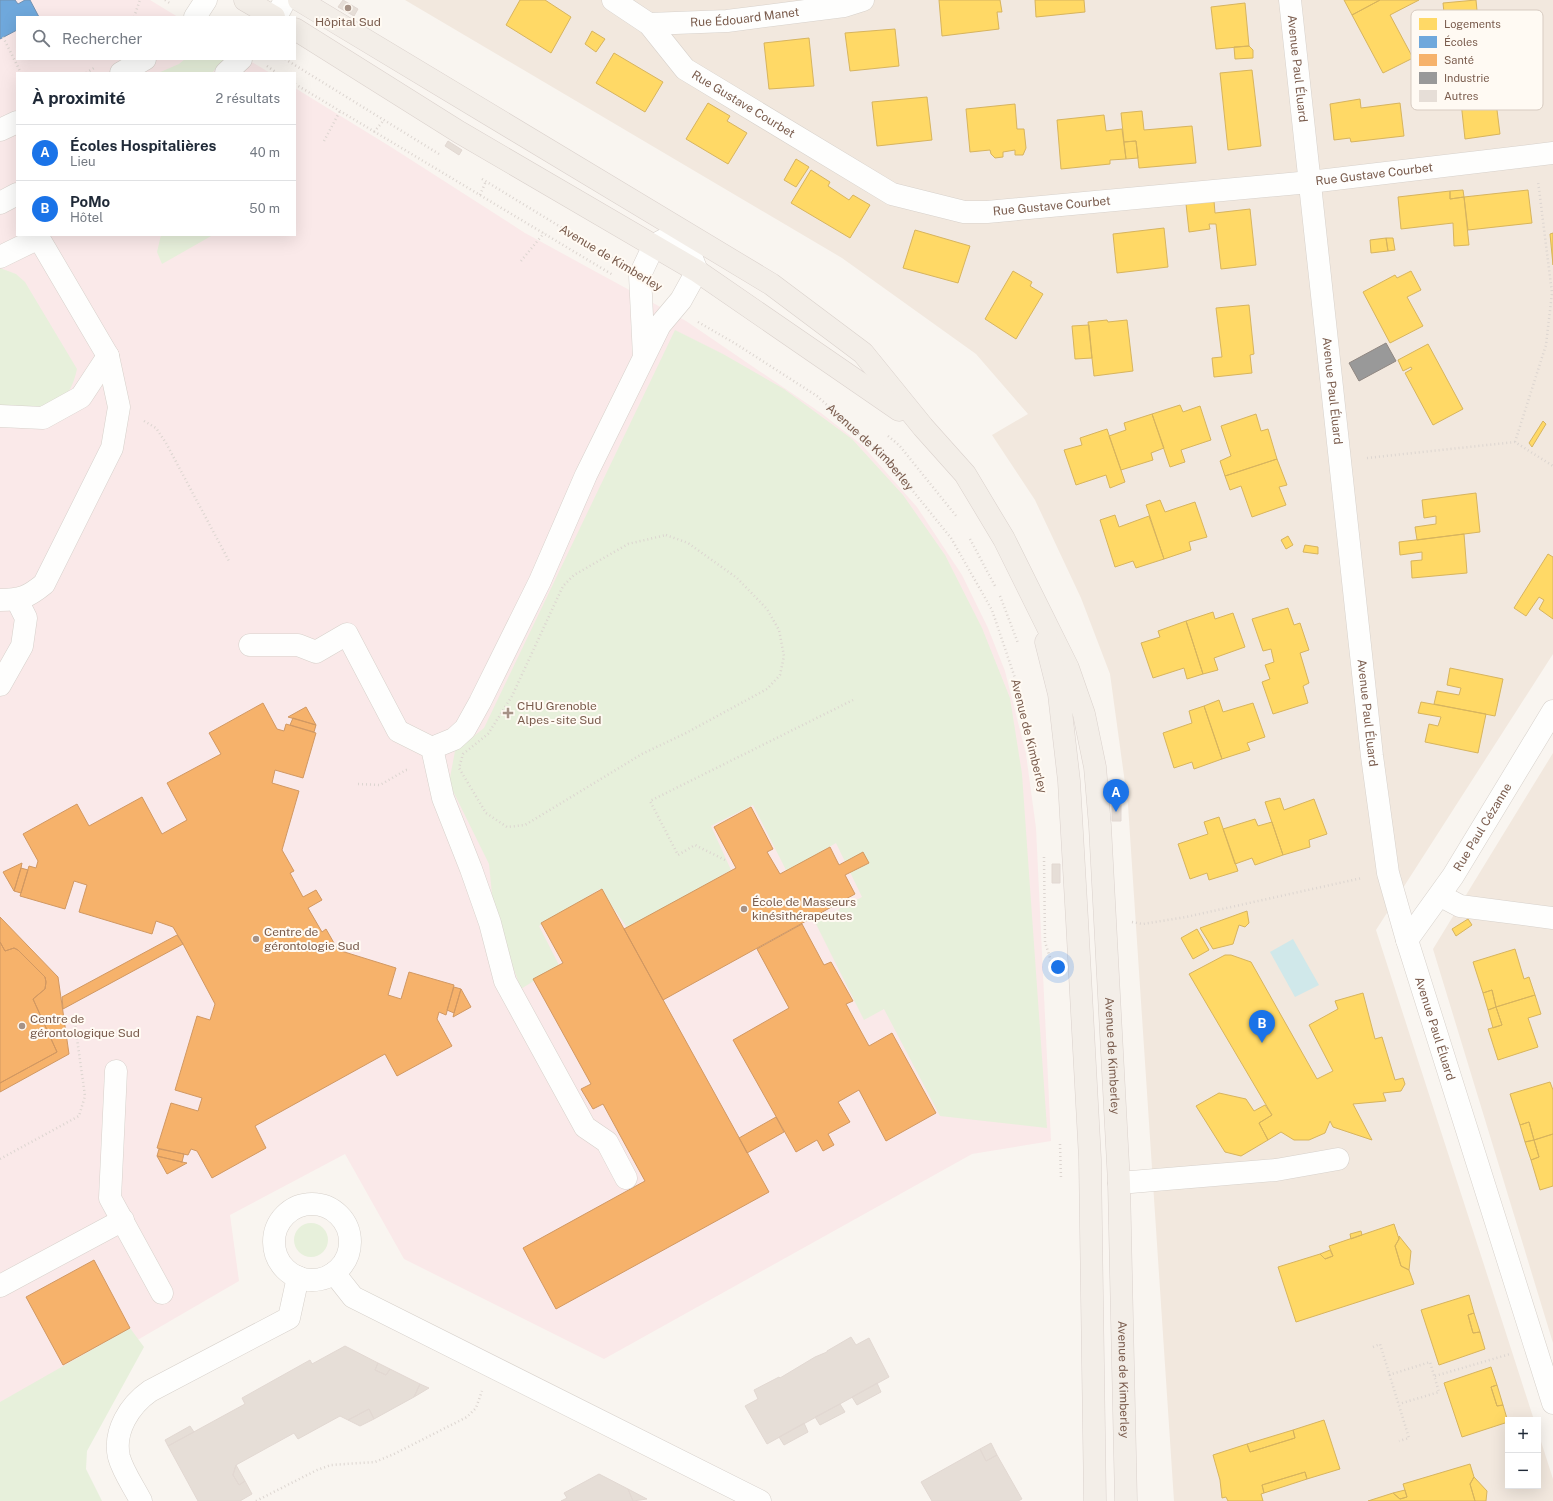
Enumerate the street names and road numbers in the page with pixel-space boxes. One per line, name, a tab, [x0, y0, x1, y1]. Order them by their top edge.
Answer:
street label: Rue Édouard Manet	[690, 5, 800, 29]
street label: Avenue Paul Éluard	[1285, 14, 1310, 123]
street label: Rue Gustave Courbet	[689, 68, 798, 141]
street label: Rue Gustave Courbet	[1315, 160, 1434, 188]
street label: Rue Gustave Courbet	[992, 194, 1112, 218]
street label: Avenue de Kimberley	[557, 222, 665, 295]
street label: Avenue Paul Éluard	[1320, 336, 1345, 445]
street label: Avenue de Kimberley	[823, 401, 917, 494]
street label: Avenue Paul Éluard	[1355, 658, 1380, 767]
street label: Avenue de Kimberley	[1008, 677, 1050, 795]
street label: Rue Paul Cézanne	[1451, 780, 1515, 874]
street label: Avenue Paul Éluard	[1412, 975, 1458, 1082]
street label: Avenue de Kimberley	[1102, 997, 1122, 1115]
street label: Avenue de Kimberley	[1115, 1321, 1132, 1439]

